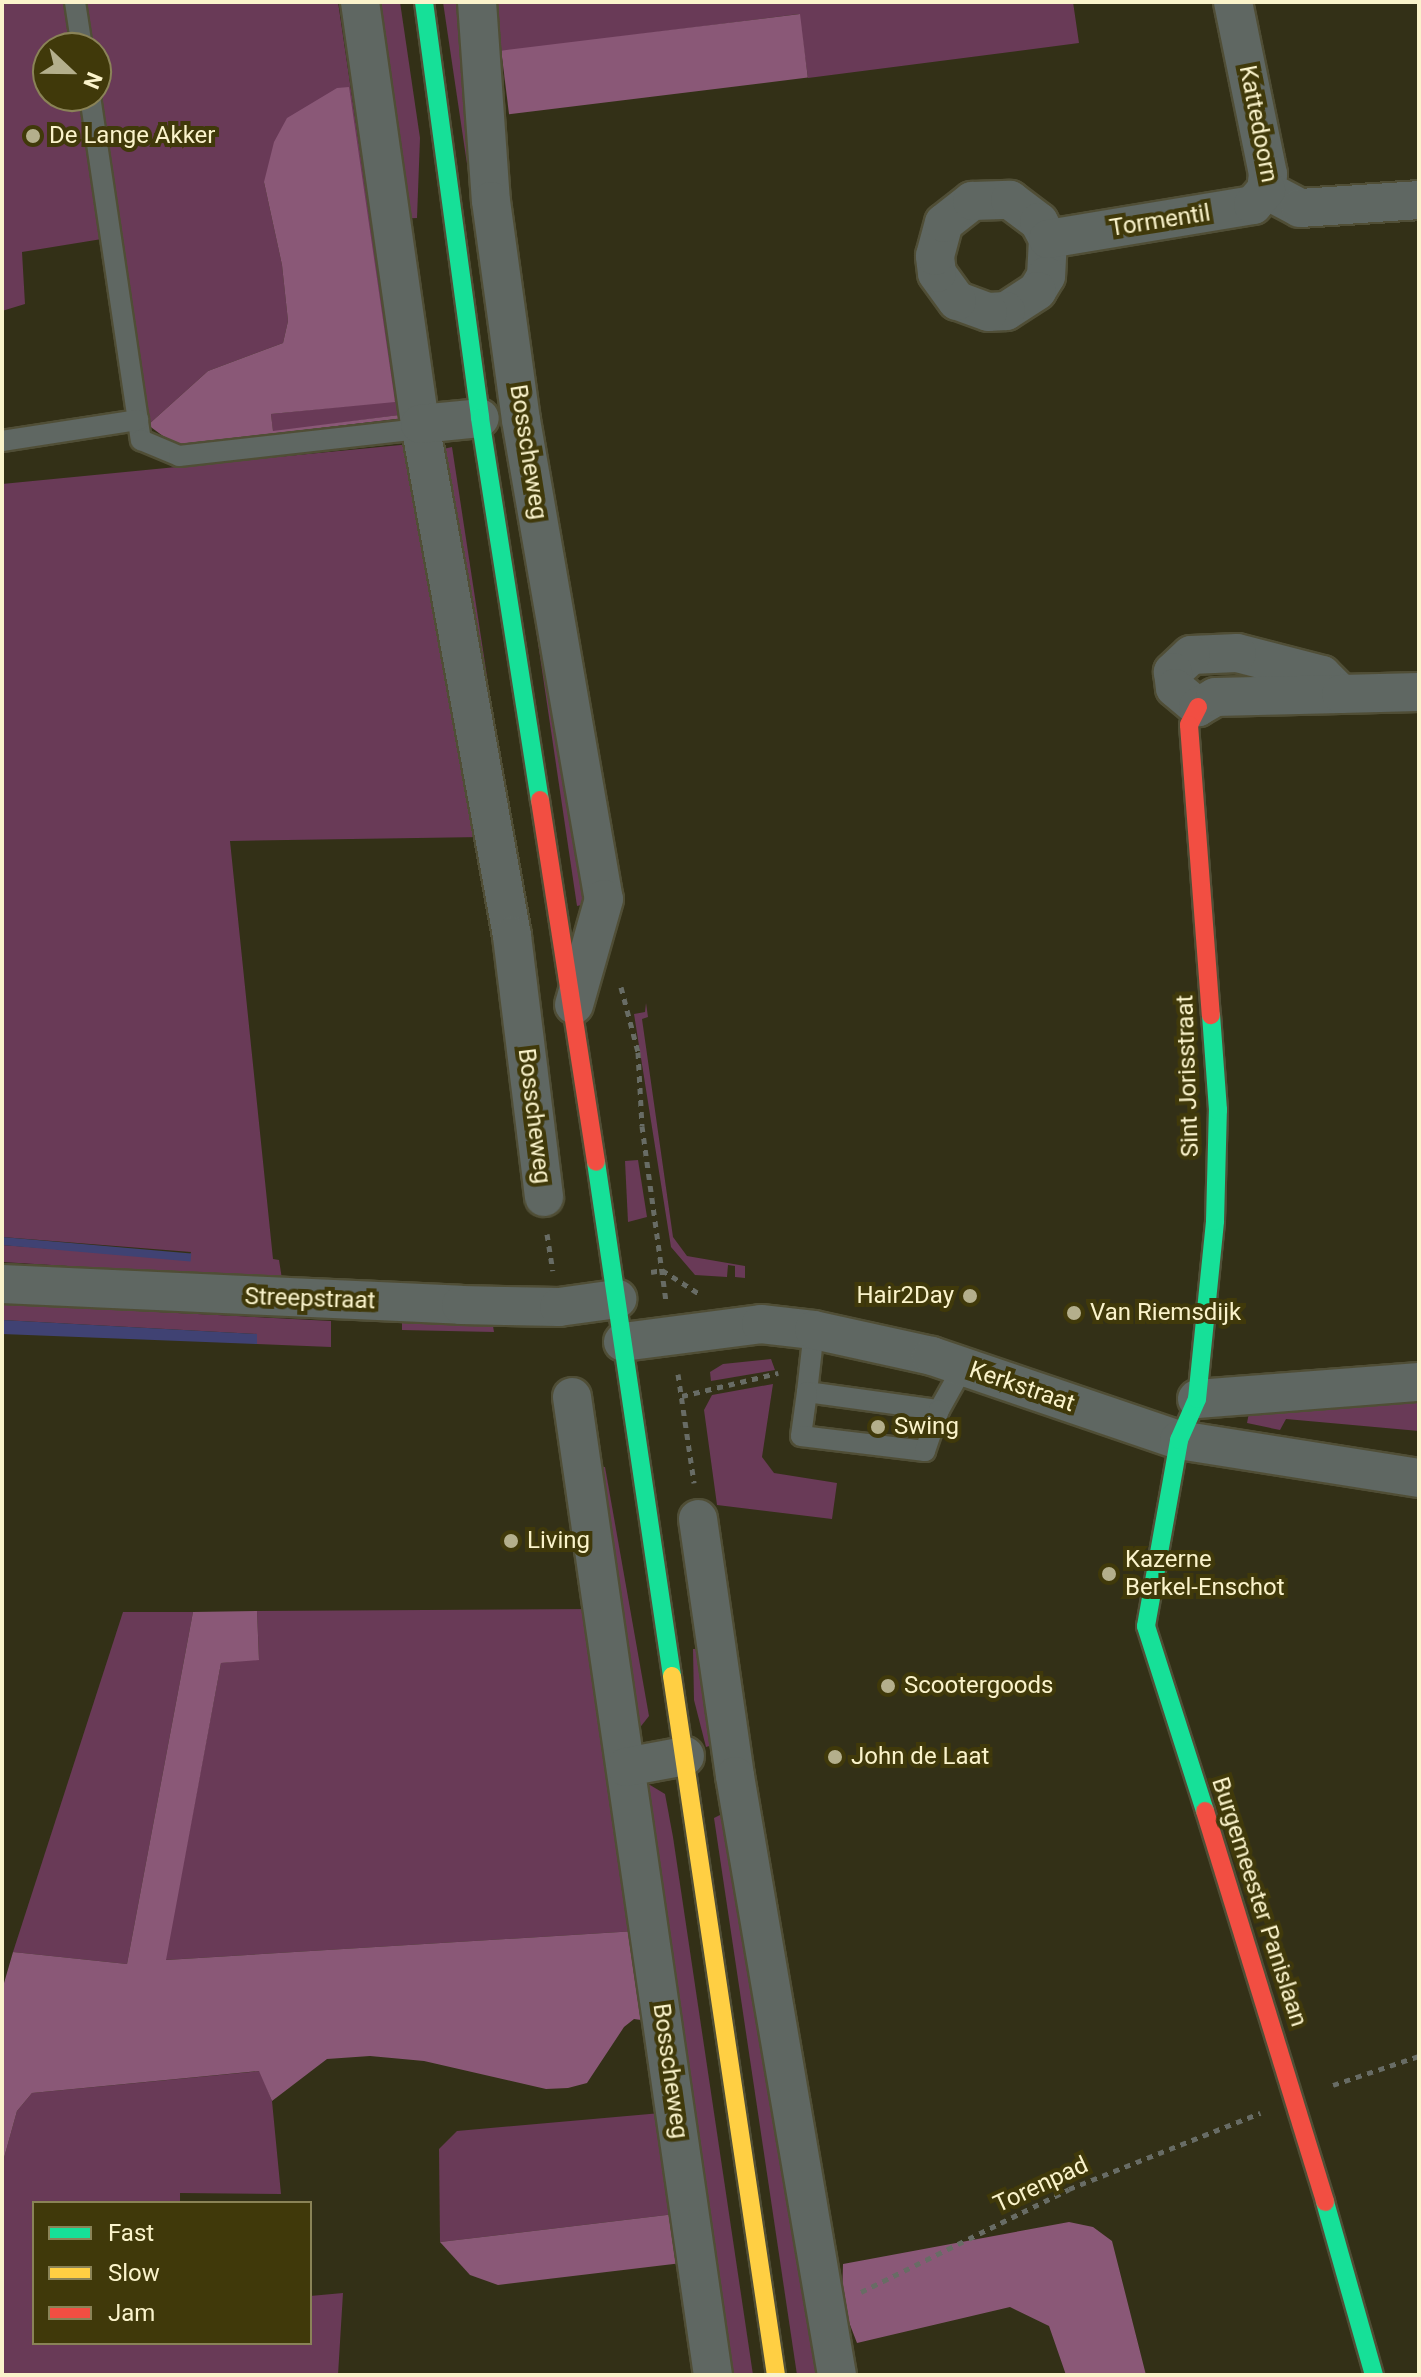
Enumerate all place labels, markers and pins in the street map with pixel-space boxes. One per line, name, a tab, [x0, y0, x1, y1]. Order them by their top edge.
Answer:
place label: De Lange Akker	[49, 122, 215, 150]
marker: De Lange Akker	[24, 127, 42, 145]
place label: Hair2Day	[856, 1282, 954, 1310]
marker: Hair2Day	[961, 1287, 979, 1305]
place label: Van Riemsdijk	[1090, 1299, 1241, 1327]
marker: Van Riemsdijk	[1065, 1304, 1083, 1322]
place label: Swing	[894, 1413, 959, 1441]
marker: Swing	[869, 1418, 887, 1436]
place label: Living	[527, 1527, 590, 1555]
marker: Living	[502, 1532, 520, 1550]
place label: Kazerne Berkel-Enschot	[1125, 1546, 1285, 1602]
marker: Kazerne Berkel-Enschot	[1100, 1565, 1118, 1583]
place label: Scootergoods	[904, 1672, 1053, 1700]
marker: Scootergoods	[879, 1677, 897, 1695]
place label: John de Laat	[851, 1743, 989, 1771]
marker: John de Laat	[826, 1748, 844, 1766]

